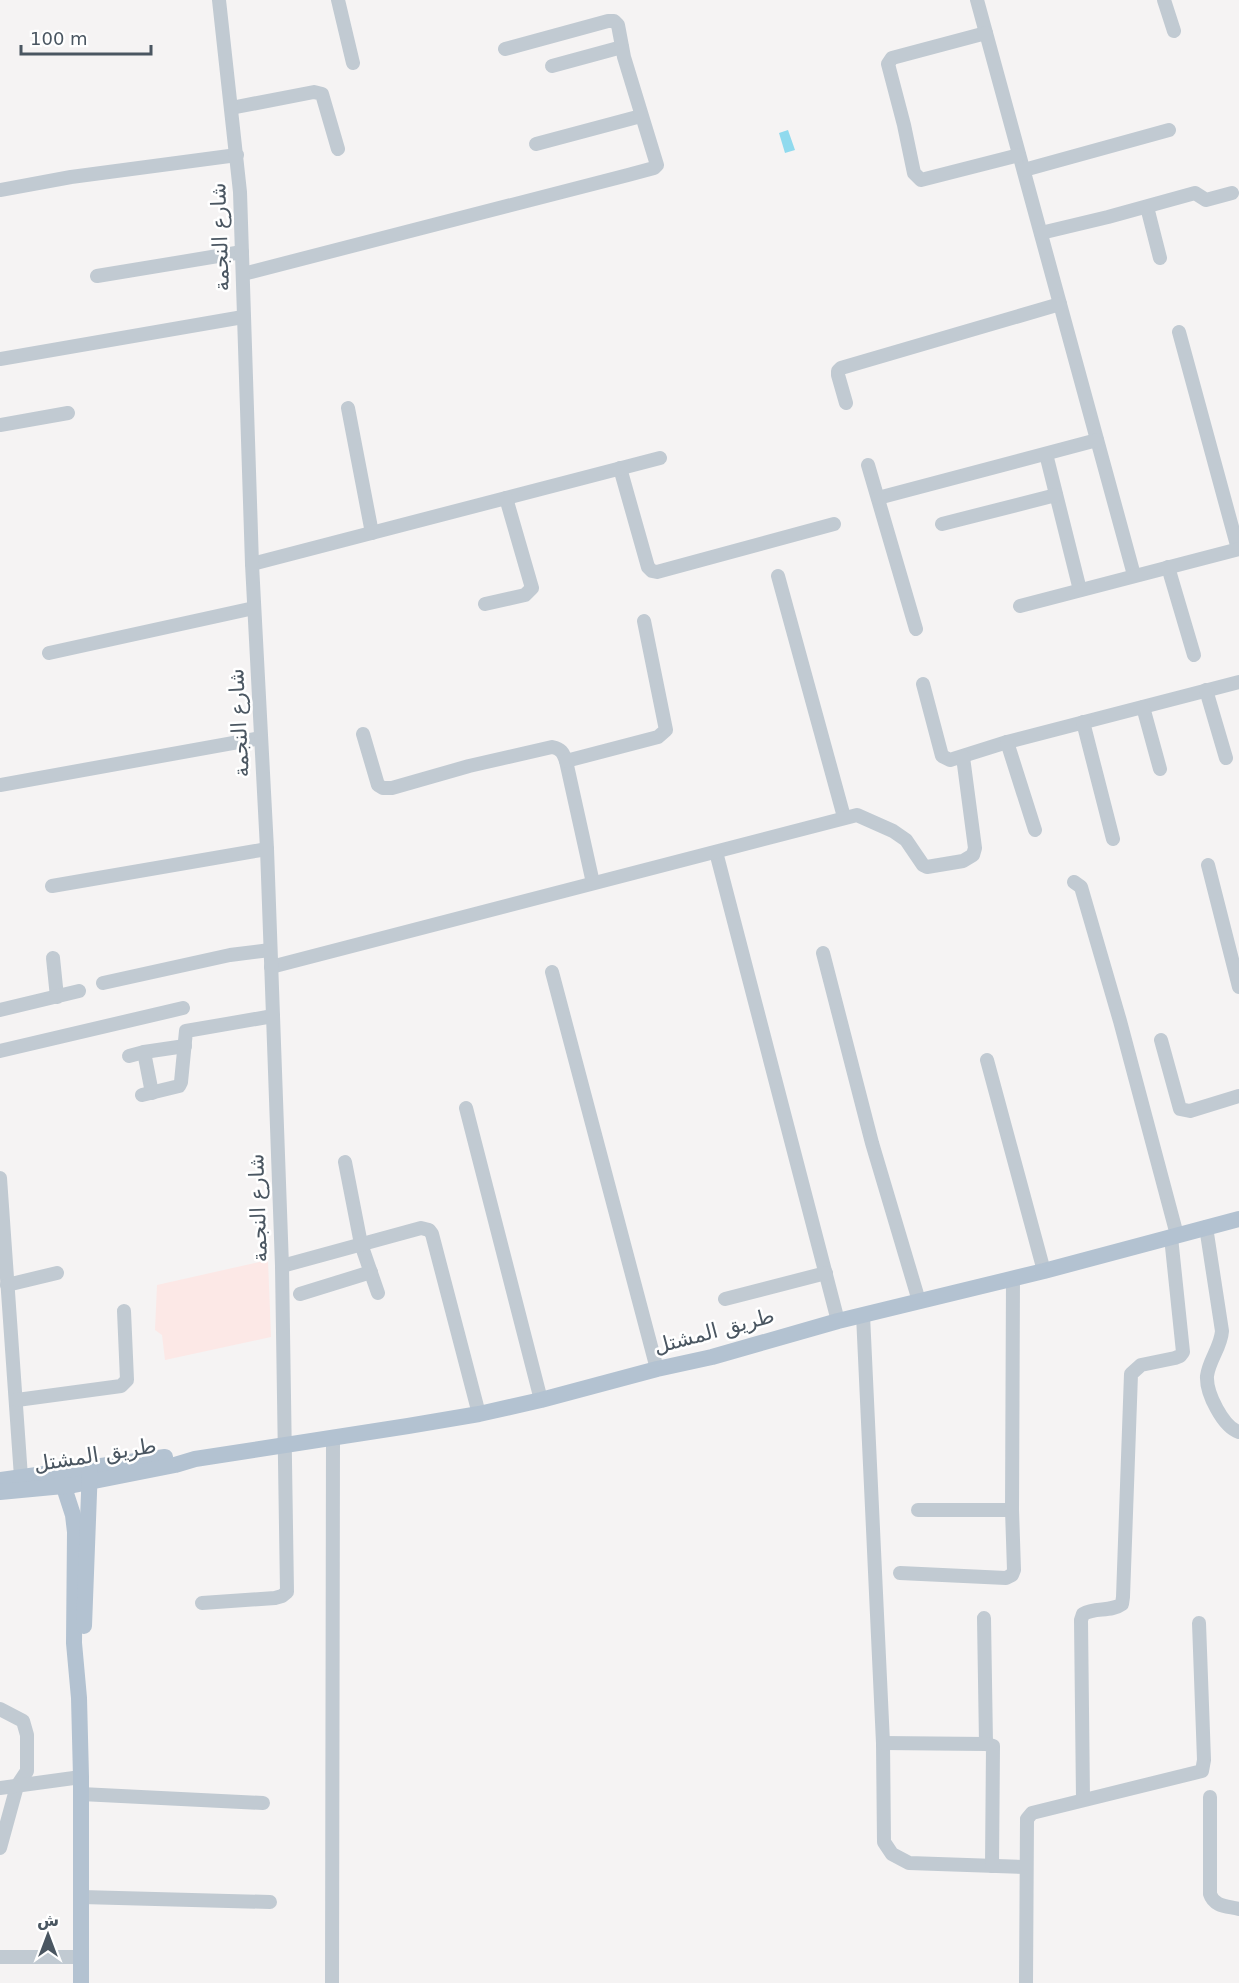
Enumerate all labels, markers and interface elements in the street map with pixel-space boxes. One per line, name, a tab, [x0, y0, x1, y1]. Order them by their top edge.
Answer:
scale bar	[21, 18, 152, 56]
text: 100 m	[30, 28, 88, 49]
street label: شارع النجمة	[206, 182, 234, 292]
street label: شارع النجمة	[224, 668, 254, 778]
street label: شارع النجمة	[244, 1153, 272, 1263]
street label: طريق المشتل	[651, 1303, 777, 1359]
street label: طريق المشتل	[32, 1433, 158, 1477]
north arrow	[18, 1905, 78, 1965]
text: ش	[37, 1911, 59, 1930]

